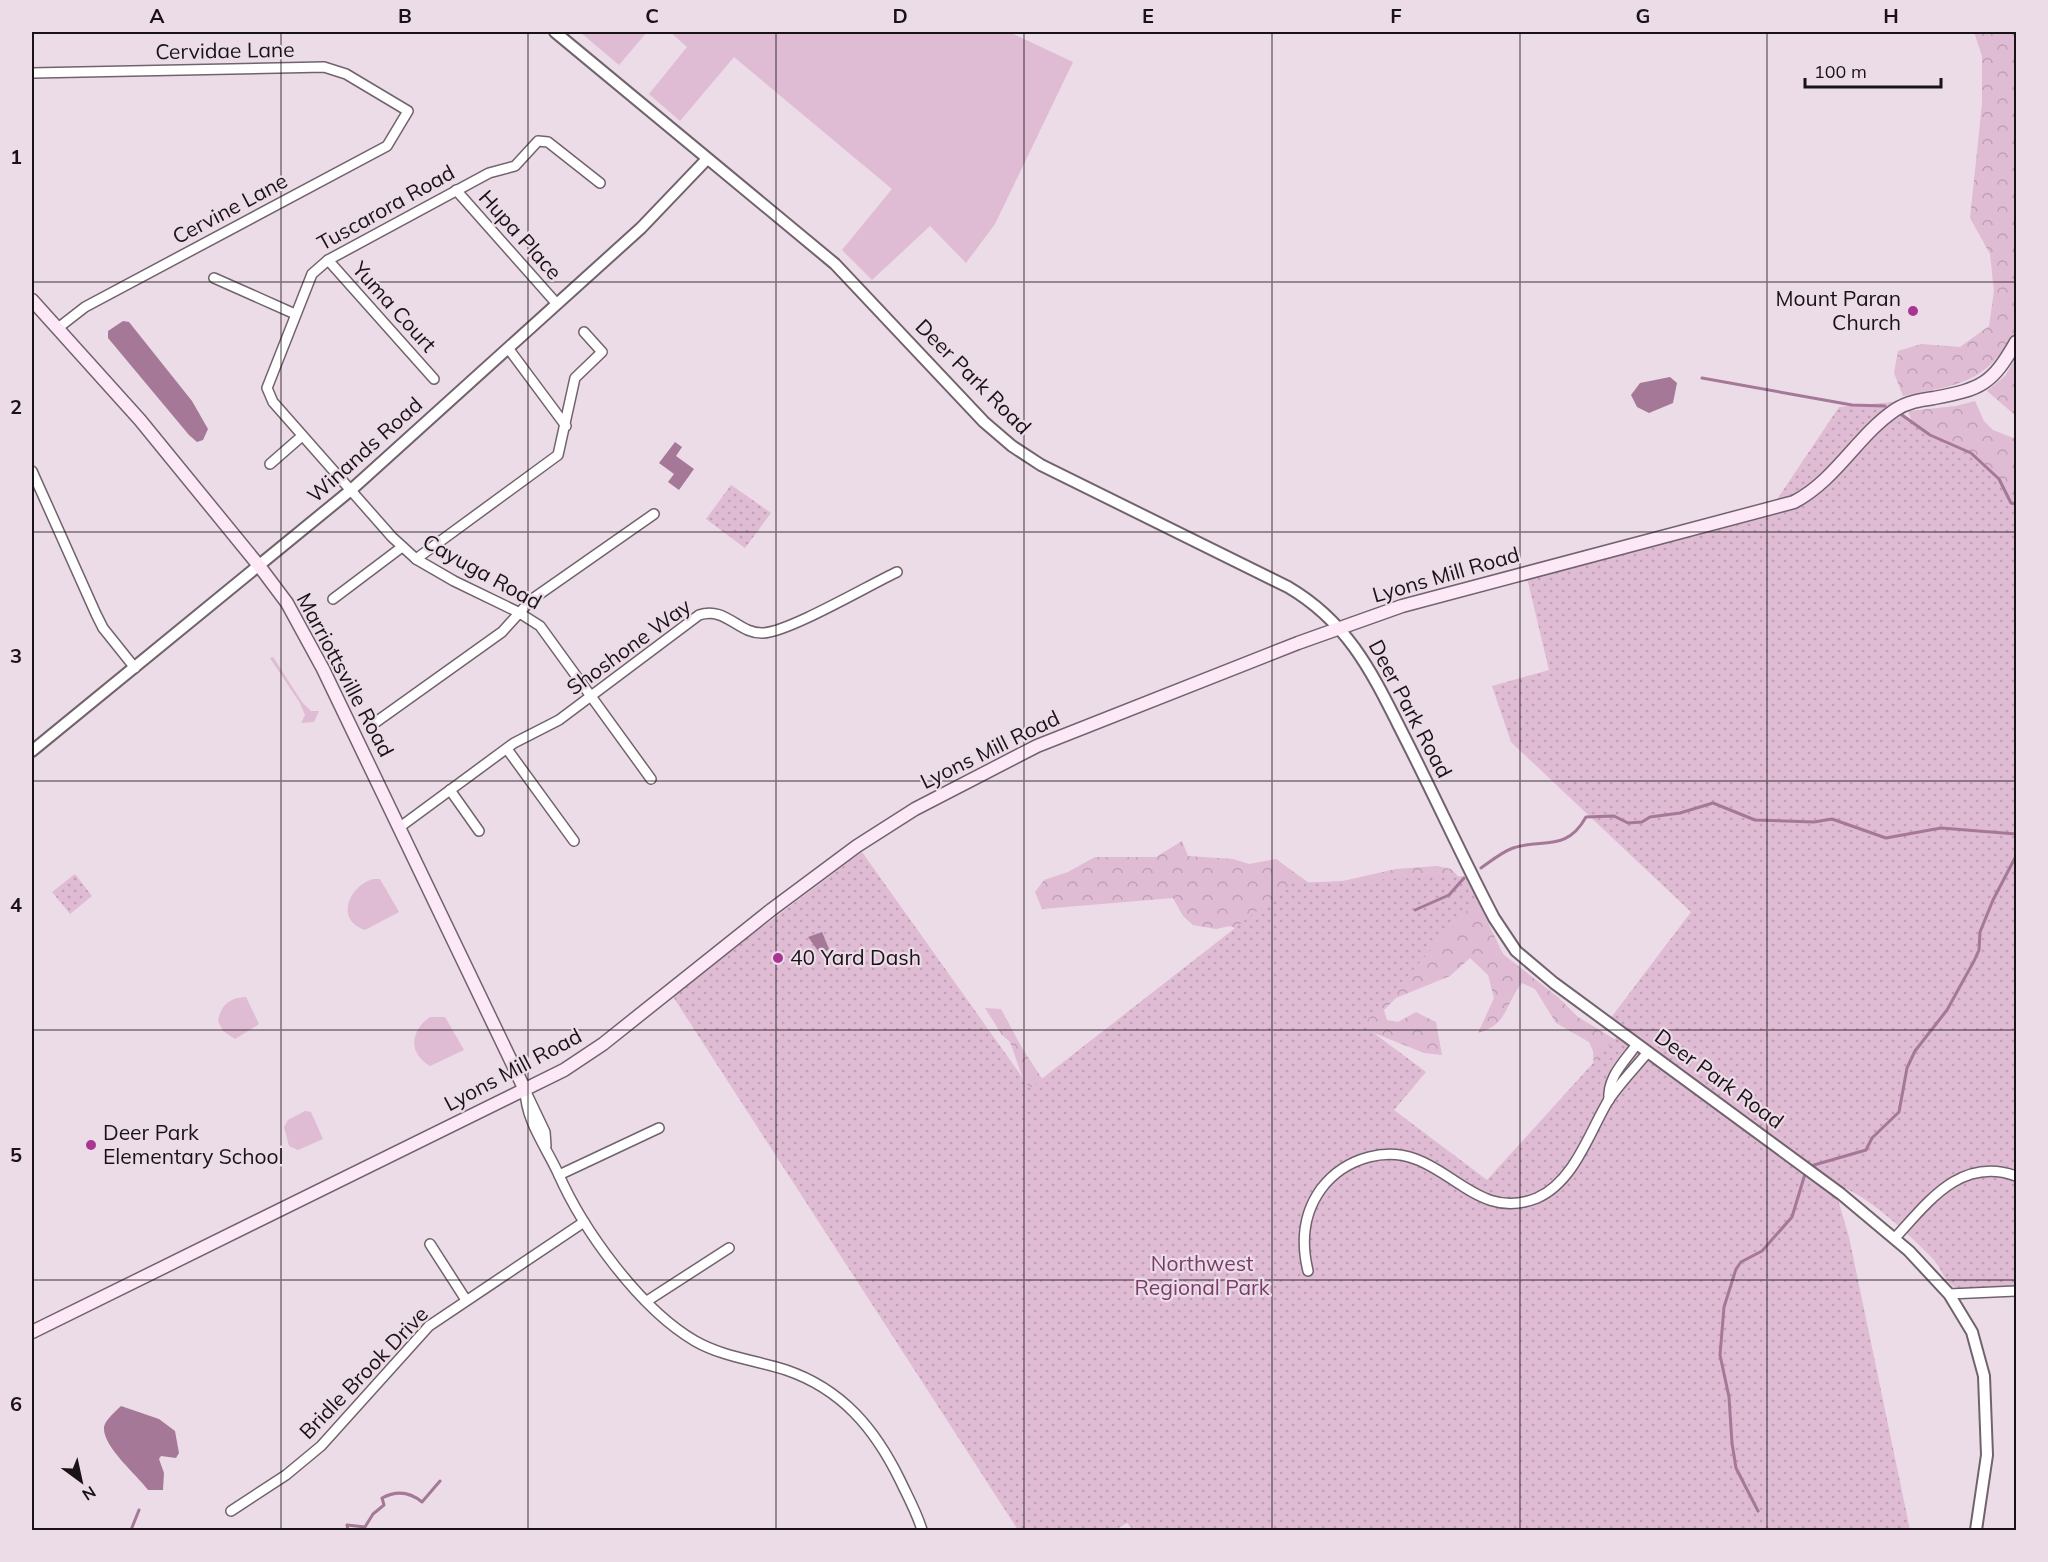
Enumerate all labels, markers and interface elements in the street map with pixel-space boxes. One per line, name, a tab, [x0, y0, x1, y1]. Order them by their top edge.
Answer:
text: A	[150, 3, 165, 28]
text: B	[398, 3, 412, 28]
text: C	[645, 3, 659, 28]
text: D	[892, 3, 908, 28]
text: E	[1142, 3, 1154, 28]
text: F	[1390, 3, 1402, 28]
text: G	[1636, 3, 1650, 28]
text: H	[1883, 3, 1899, 28]
street label: Cervidae Lane	[155, 36, 295, 64]
scale bar	[1805, 51, 1942, 89]
text: 100 m	[1814, 60, 1867, 83]
text: 1	[10, 144, 22, 169]
street label: Tuscarora Road	[312, 159, 459, 256]
street label: Cervine Lane	[168, 167, 291, 249]
street label: Hupa Place	[474, 184, 568, 285]
street label: Yuma Court	[347, 255, 442, 357]
place label: Mount Paran Church	[1776, 285, 1901, 335]
marker: Mount Paran Church	[1906, 304, 1920, 318]
street label: Deer Park Road	[910, 313, 1037, 440]
street label: Winands Road	[302, 391, 427, 508]
text: 2	[10, 394, 22, 419]
street label: Cayuga Road	[418, 528, 547, 614]
street label: Lyons Mill Road	[1369, 541, 1522, 607]
street label: Marriottsville Road	[292, 588, 400, 761]
street label: Shoshone Way	[561, 592, 696, 700]
street label: Deer Park Road	[1364, 635, 1458, 782]
text: 3	[10, 643, 22, 668]
street label: Lyons Mill Road	[916, 704, 1063, 794]
text: 4	[10, 892, 22, 917]
place label: 40 Yard Dash	[790, 944, 921, 970]
marker: 40 Yard Dash	[771, 951, 785, 965]
street label: Lyons Mill Road	[439, 1022, 586, 1116]
street label: Deer Park Road	[1650, 1023, 1789, 1134]
place label: Deer Park Elementary School	[103, 1119, 284, 1169]
marker: Deer Park Elementary School	[84, 1138, 98, 1152]
text: 5	[10, 1142, 22, 1167]
park label: Northwest Regional Park	[1135, 1250, 1270, 1300]
street label: Bridle Brook Drive	[293, 1301, 433, 1444]
text: 6	[10, 1391, 22, 1416]
north arrow	[51, 1451, 111, 1511]
text: N	[79, 1482, 100, 1505]

